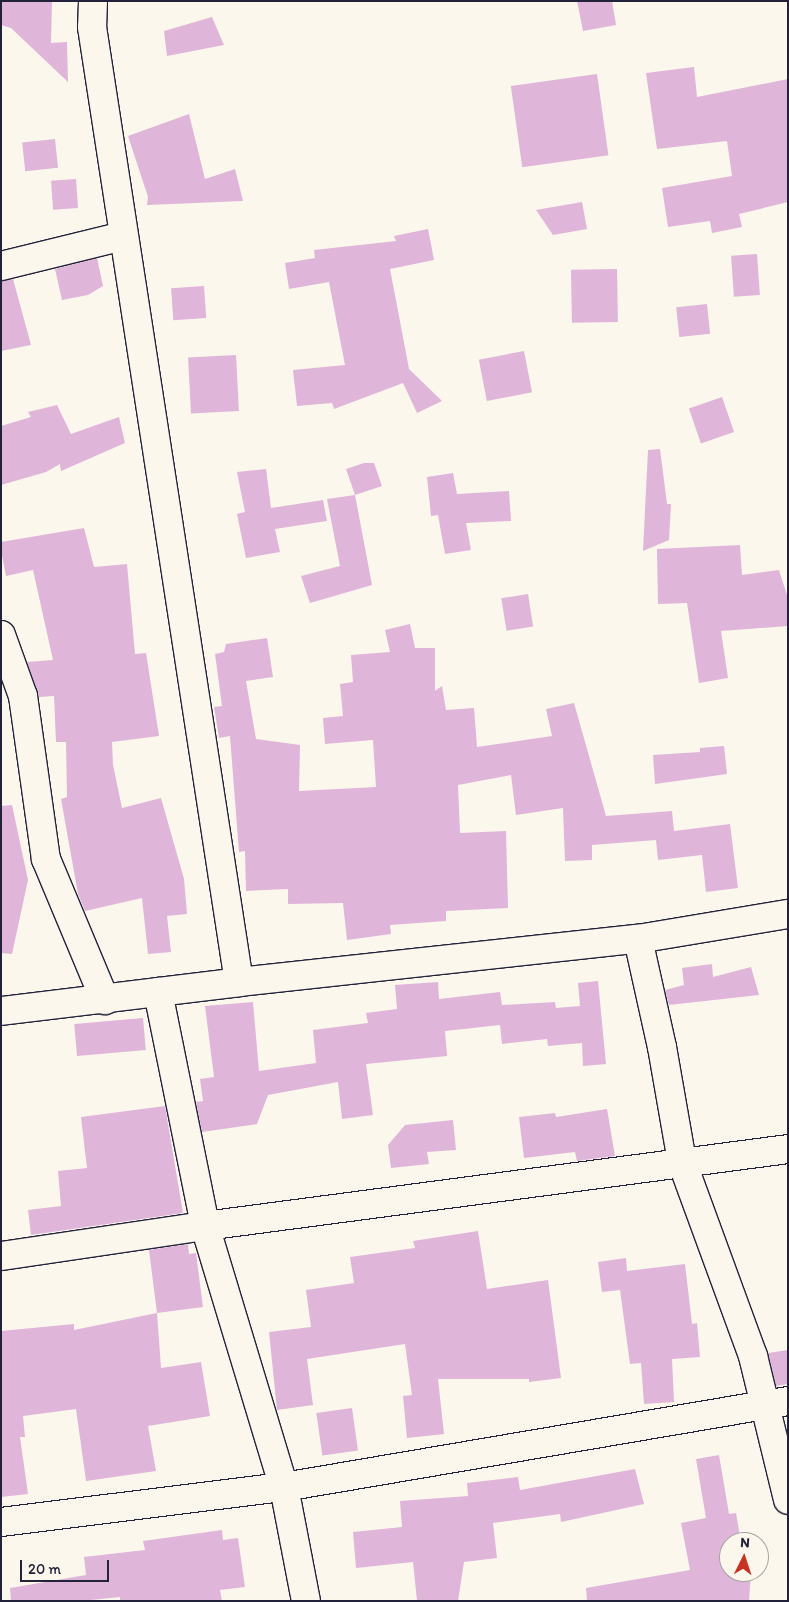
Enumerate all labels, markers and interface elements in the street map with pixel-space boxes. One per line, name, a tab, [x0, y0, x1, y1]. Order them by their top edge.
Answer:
north arrow	[719, 1532, 769, 1582]
text: N	[740, 1534, 750, 1551]
scale bar	[22, 1550, 111, 1582]
text: 20 m	[28, 1560, 61, 1578]

